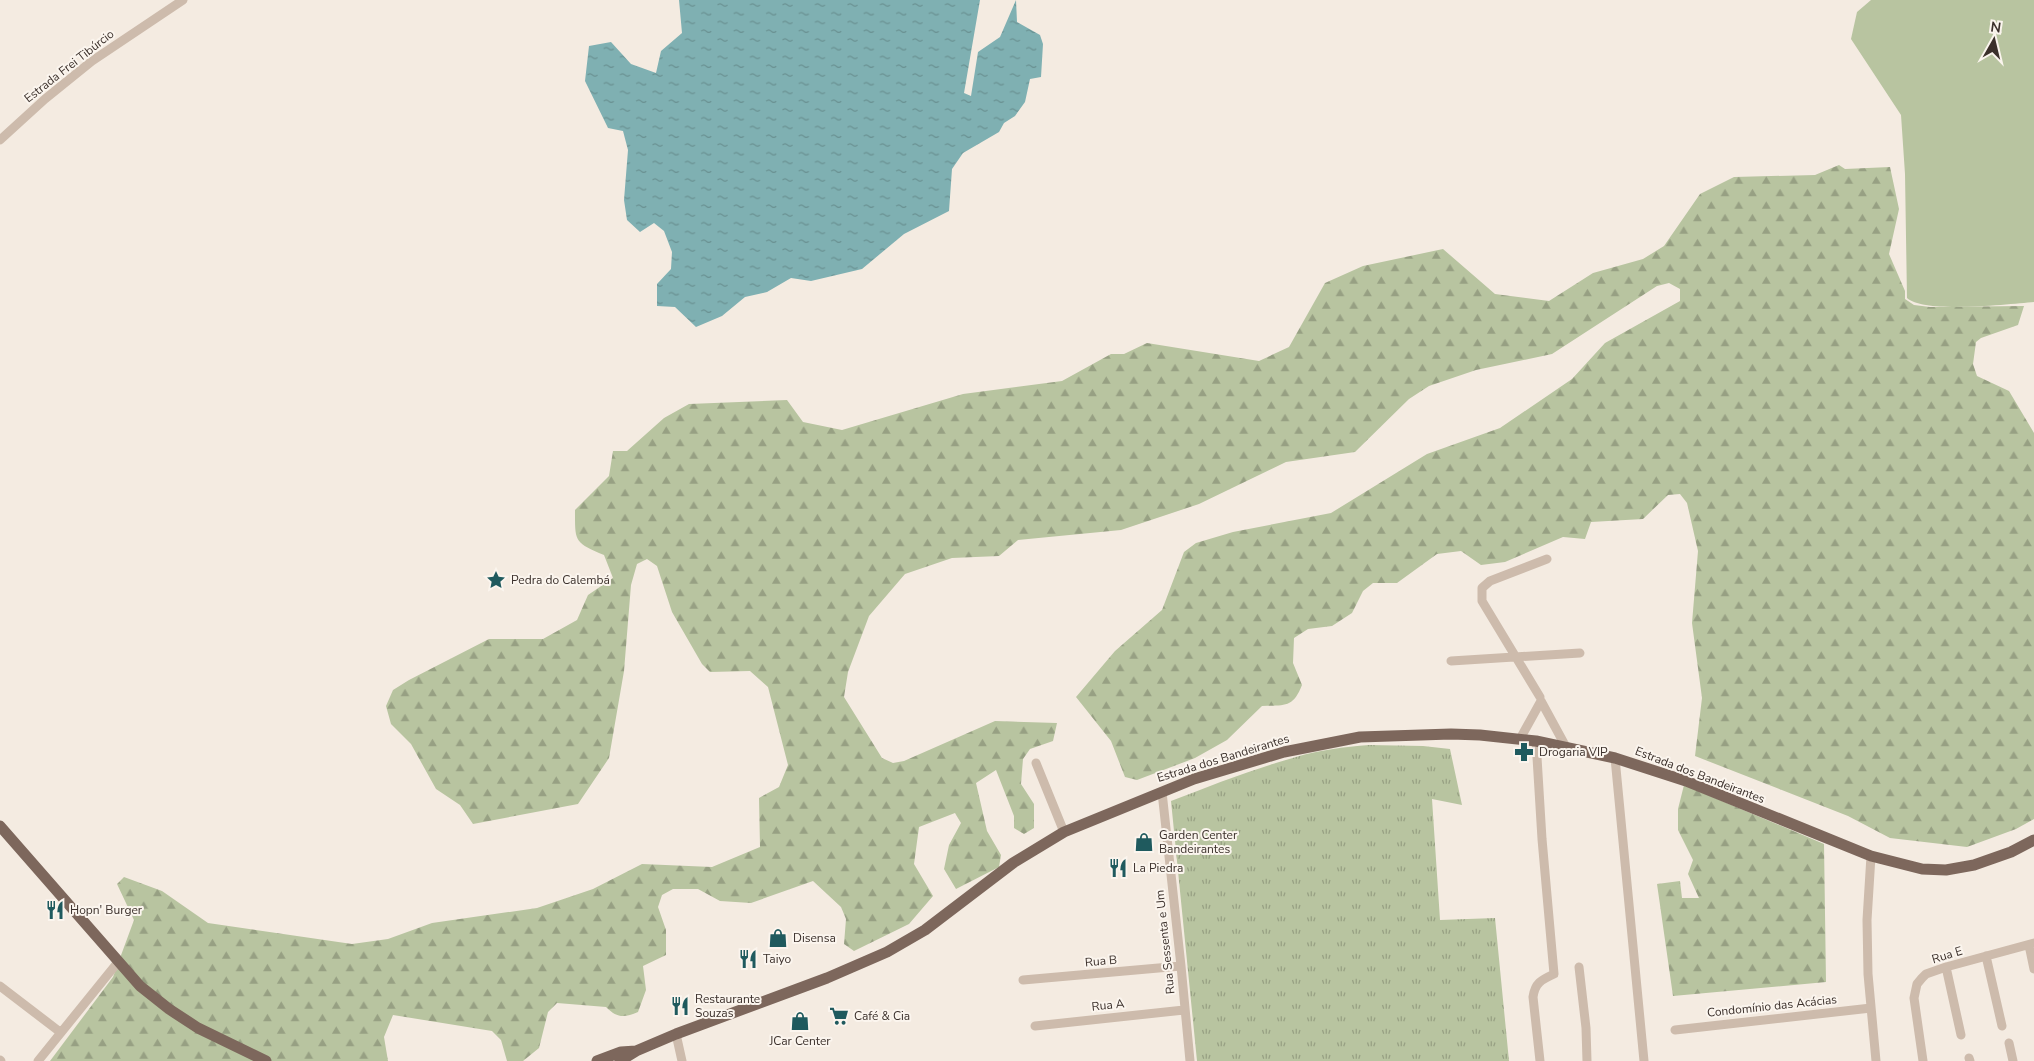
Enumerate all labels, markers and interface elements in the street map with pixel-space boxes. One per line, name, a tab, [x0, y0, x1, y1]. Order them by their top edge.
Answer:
north arrow	[1969, 15, 2019, 65]
text: N	[1989, 17, 2002, 38]
street label: Estrada Frei Tibúrcio	[21, 26, 117, 106]
place icon: Pedra do Calembá	[485, 569, 507, 591]
place label: Pedra do Calembá	[511, 572, 610, 588]
street label: Estrada dos Bandeirantes	[1155, 730, 1291, 786]
pharmacy icon: Drogaria VIP	[1513, 741, 1535, 763]
street label: Estrada dos Bandeirantes	[1633, 743, 1767, 807]
place label: Drogaria VIP	[1539, 744, 1608, 760]
place label: Garden Center Bandeirantes	[1159, 827, 1238, 857]
shop icon: Garden Center Bandeirantes	[1133, 831, 1155, 853]
restaurant icon: La Piedra	[1107, 857, 1129, 879]
place label: La Piedra	[1133, 860, 1183, 876]
street label: Rua Sessenta e Um	[1152, 889, 1178, 995]
restaurant icon: Hopn' Burger	[44, 899, 66, 921]
place label: Hopn' Burger	[70, 902, 143, 918]
shop icon: Disensa	[767, 927, 789, 949]
place label: Disensa	[793, 930, 836, 946]
street label: Rua E	[1930, 943, 1964, 967]
restaurant icon: Taiyo	[737, 948, 759, 970]
place label: Taiyo	[763, 951, 792, 967]
street label: Rua B	[1084, 952, 1118, 970]
place label: Restaurante Souzas	[695, 991, 760, 1021]
street label: Condomínio das Acácias	[1706, 991, 1838, 1021]
restaurant icon: Restaurante Souzas	[669, 995, 691, 1017]
street label: Rua A	[1091, 995, 1125, 1015]
supermarket icon: Café & Cia	[828, 1005, 850, 1027]
place label: Café & Cia	[854, 1008, 910, 1024]
shop icon: JCar Center	[789, 1010, 811, 1032]
place label: JCar Center	[768, 1033, 831, 1049]

